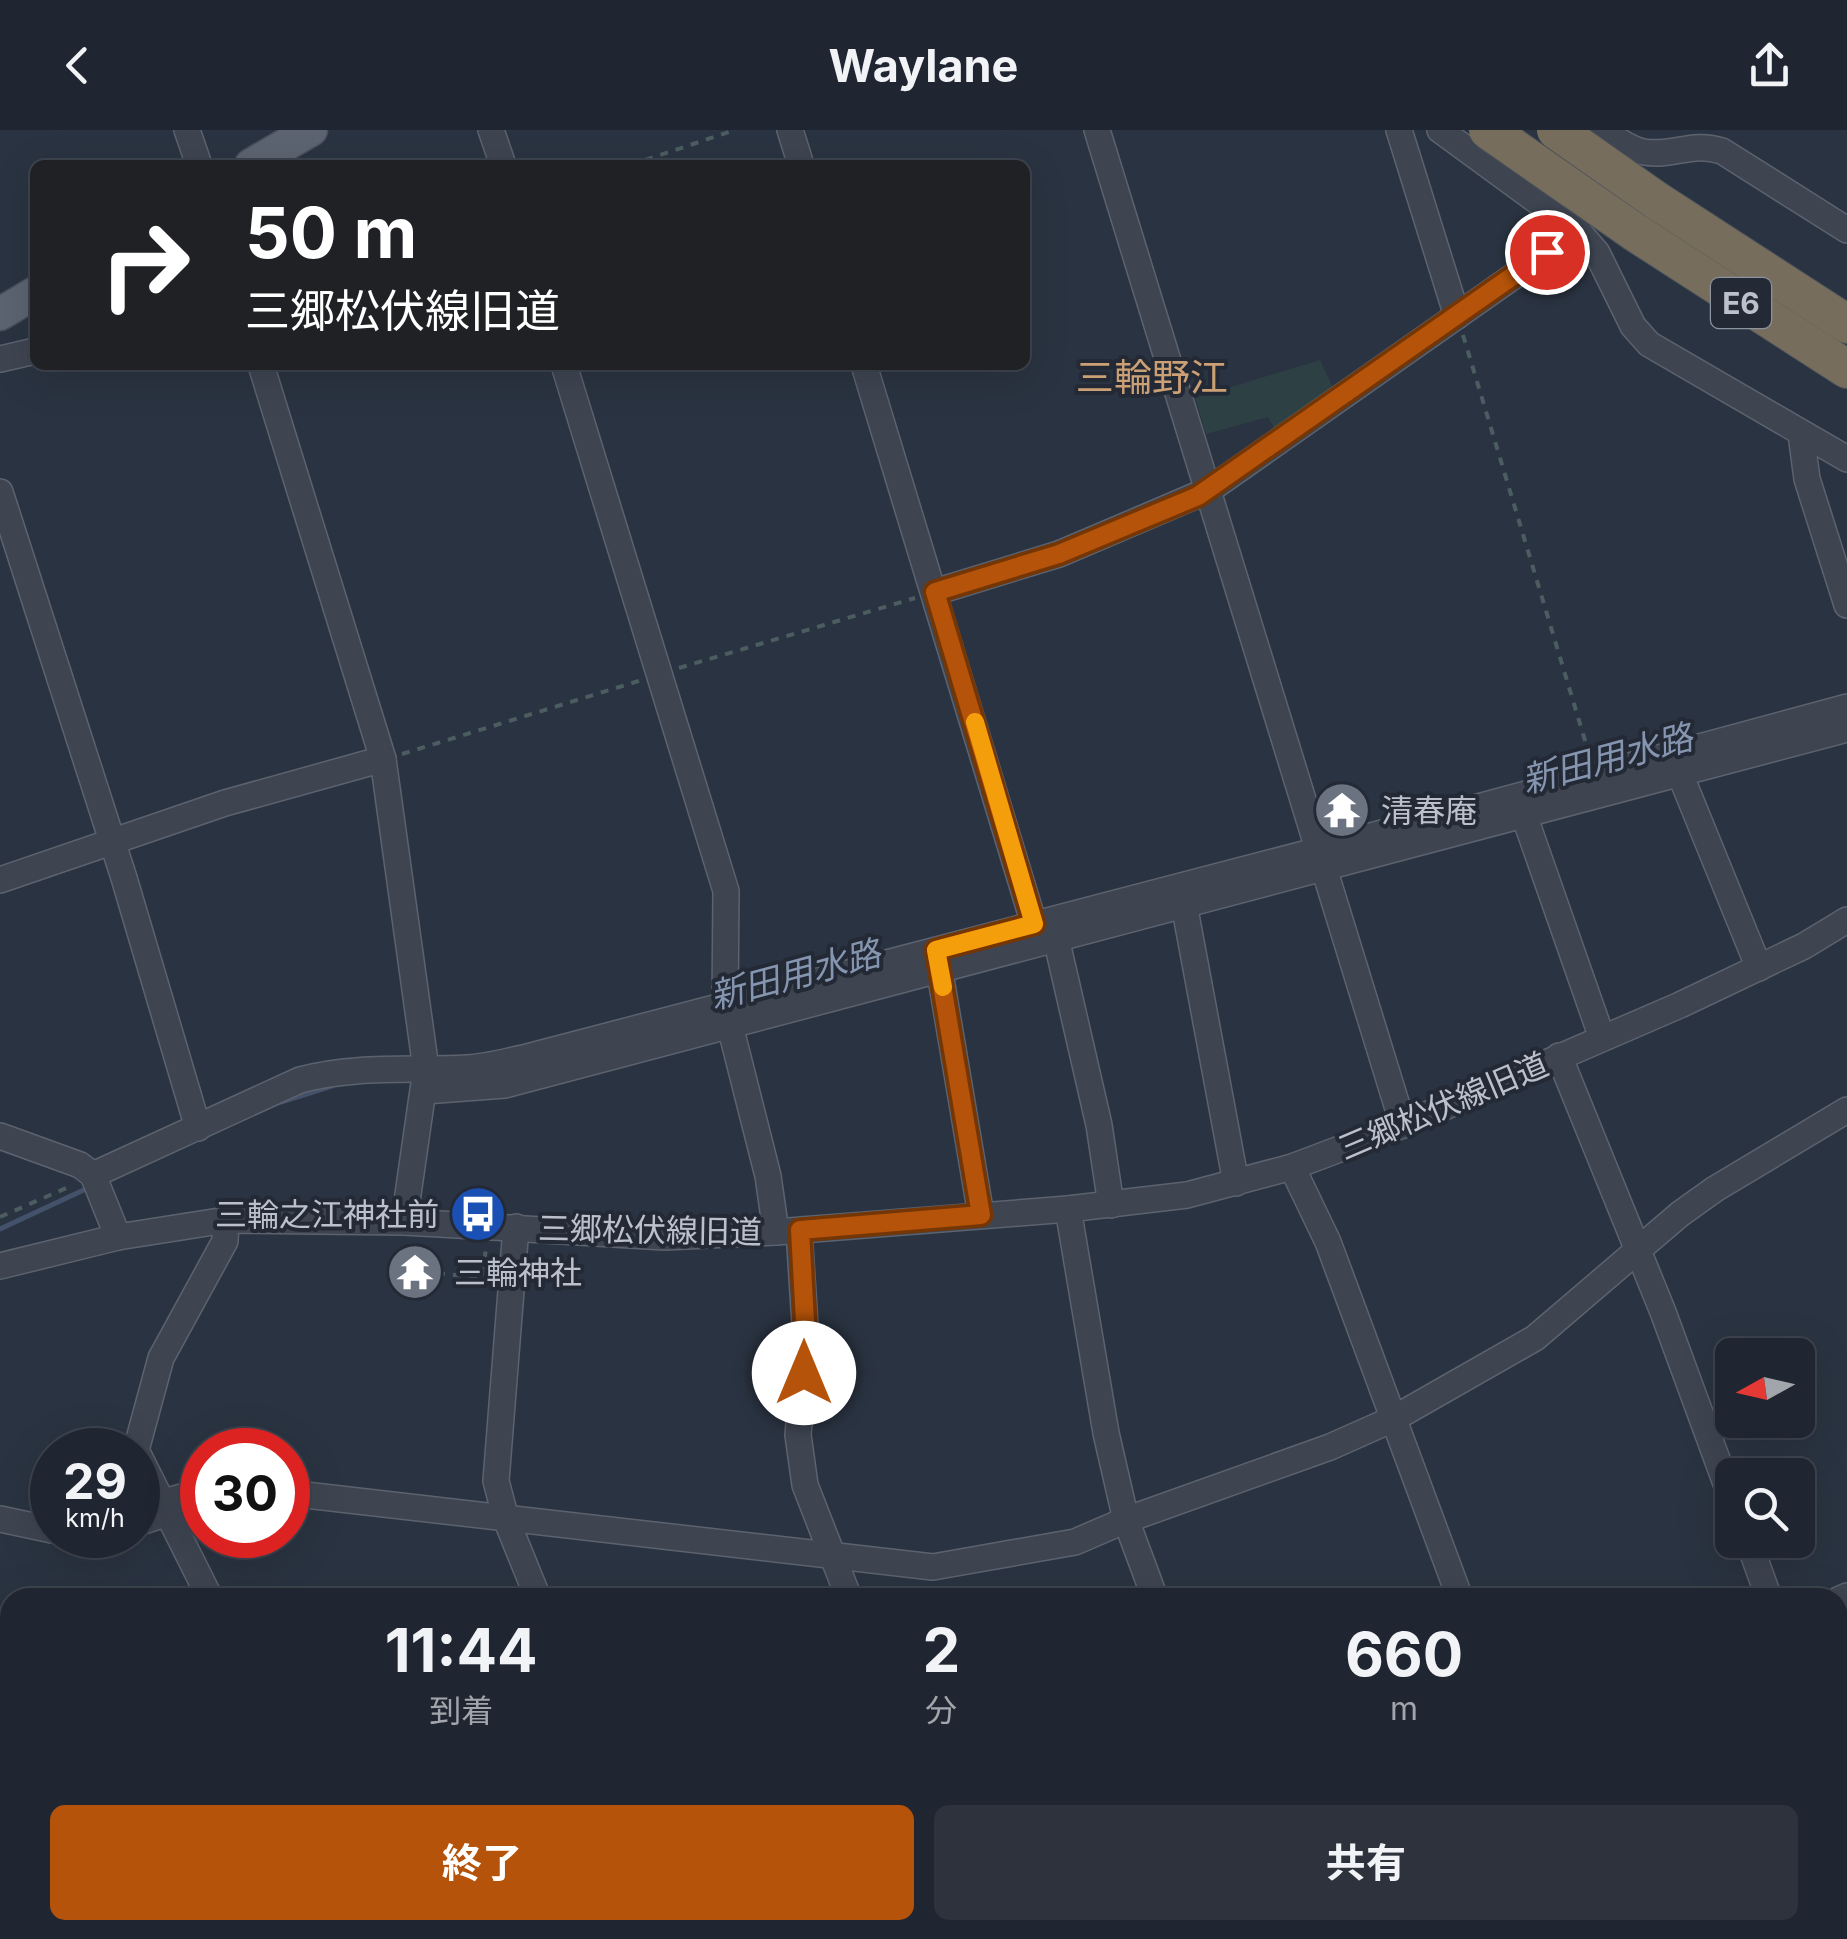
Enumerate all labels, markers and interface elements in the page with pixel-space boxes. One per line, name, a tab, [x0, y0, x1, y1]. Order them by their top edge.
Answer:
icon: back	[50, 38, 105, 93]
text: Waylane	[829, 38, 1018, 93]
icon: share	[1742, 38, 1797, 93]
text: 50 m	[245, 190, 417, 275]
icon: right	[80, 200, 210, 330]
pin	[1505, 210, 1590, 295]
icon: arrive	[1520, 225, 1575, 280]
road number: E6	[1711, 278, 1771, 328]
text: 三郷松伏線旧道	[245, 283, 560, 338]
district label: 三輪野江	[1076, 354, 1228, 400]
water label: 新田用水路	[1517, 714, 1700, 801]
temple icon: 清春庵	[1312, 780, 1372, 840]
place label: 清春庵	[1381, 791, 1477, 830]
water label: 新田用水路	[705, 930, 888, 1017]
street label: 三郷松伏線旧道	[1332, 1044, 1554, 1168]
bus stop icon: 三輪之江神社前	[448, 1184, 508, 1244]
place label: 三輪之江神社前	[215, 1195, 439, 1234]
street label: 三郷松伏線旧道	[538, 1209, 762, 1251]
temple icon: 三輪神社	[385, 1242, 445, 1302]
place label: 三輪神社	[454, 1253, 582, 1292]
position arrow	[752, 1321, 856, 1425]
north arrow	[1715, 1338, 1815, 1438]
map controls	[1715, 1338, 1815, 1558]
speed limit sign: 30	[180, 1428, 310, 1558]
text: 29	[63, 1451, 127, 1511]
button: search	[1715, 1458, 1815, 1558]
text: km/h	[65, 1503, 125, 1533]
text: 11:44	[385, 1614, 538, 1686]
text: 2	[922, 1614, 960, 1686]
text: 660	[1345, 1618, 1463, 1690]
text: m	[1390, 1689, 1418, 1728]
text: 到着	[429, 1691, 493, 1730]
text: 分	[925, 1691, 957, 1730]
button: 終了	[50, 1805, 914, 1920]
button: 共有	[934, 1805, 1798, 1920]

